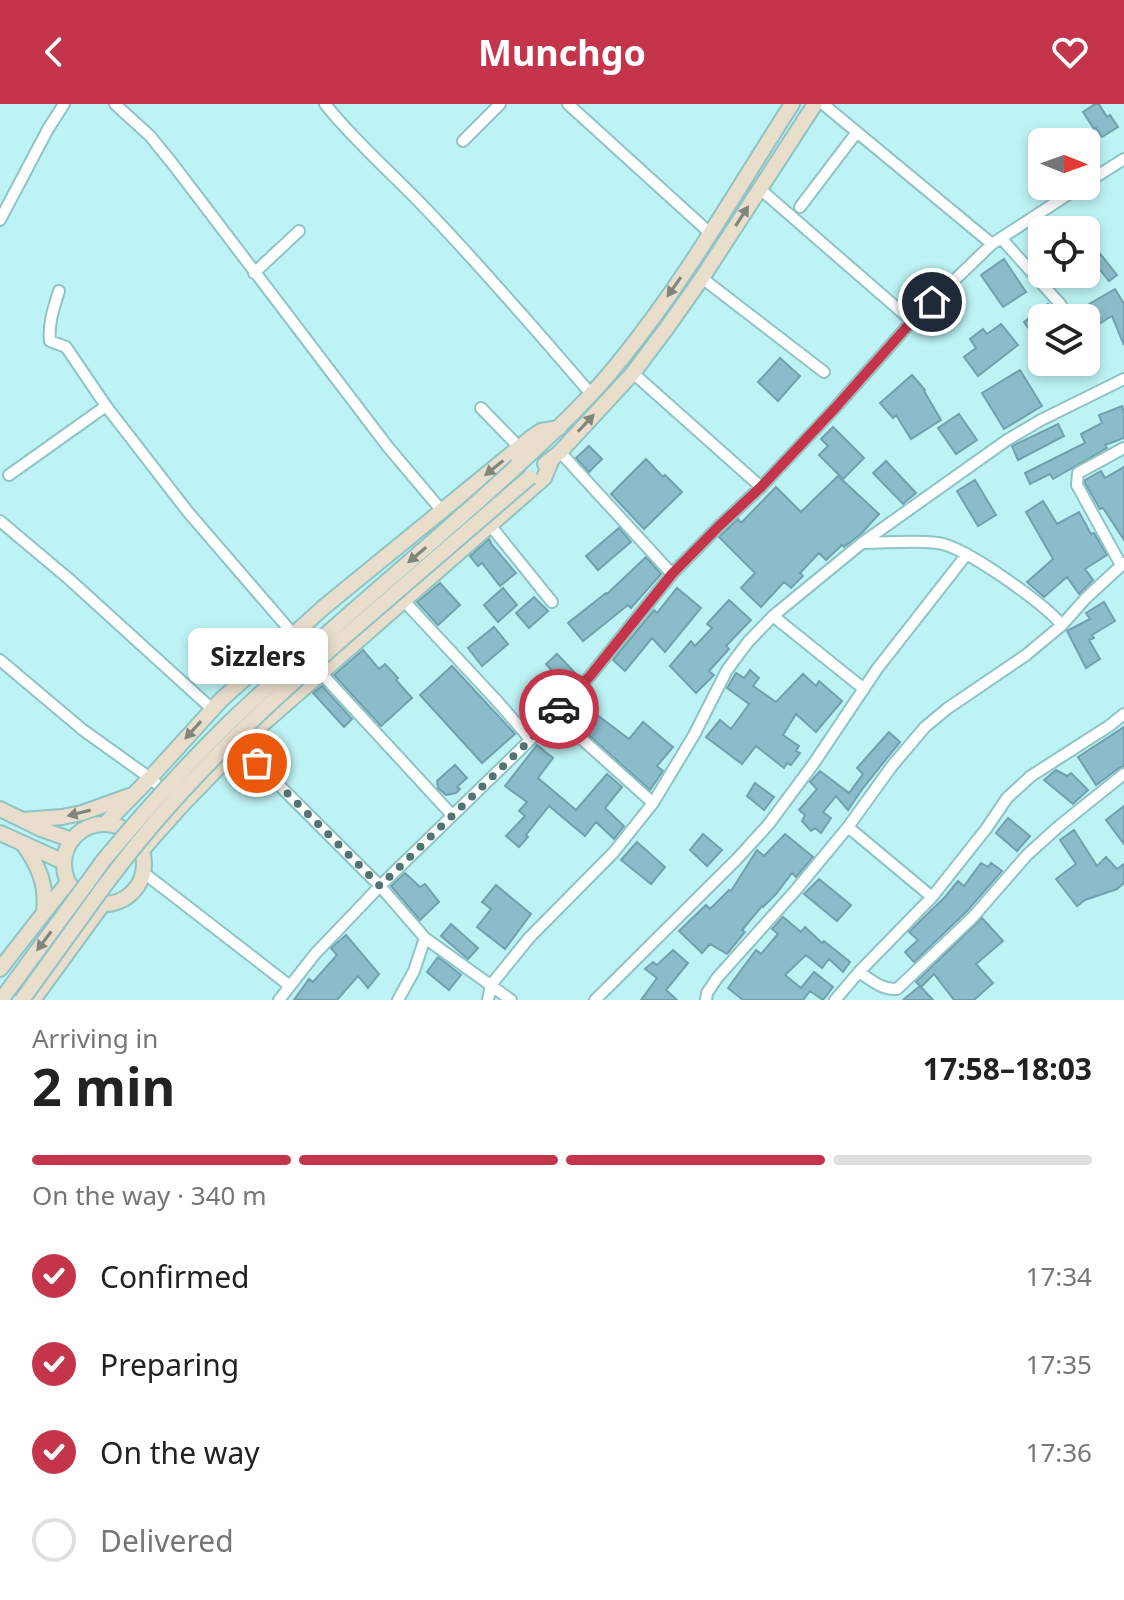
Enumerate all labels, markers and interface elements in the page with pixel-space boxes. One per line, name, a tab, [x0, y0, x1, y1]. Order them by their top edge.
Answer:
text: Munchgo	[478, 28, 646, 77]
icon: back	[32, 30, 76, 74]
icon: heart	[1048, 30, 1092, 74]
north arrow	[1028, 128, 1100, 200]
map controls	[1028, 128, 1100, 376]
one-way arrow	[735, 206, 750, 227]
button: locate	[1028, 216, 1100, 288]
pin	[898, 268, 966, 336]
one-way arrow	[667, 277, 682, 298]
icon: home	[910, 280, 954, 324]
button: layers	[1028, 304, 1100, 376]
one-way arrow	[577, 414, 595, 433]
one-way arrow	[484, 459, 504, 476]
one-way arrow	[408, 546, 428, 563]
callout: Sizzlers	[187, 627, 327, 683]
text: Sizzlers	[210, 638, 306, 674]
courier	[519, 669, 599, 749]
icon: car	[537, 687, 581, 731]
one-way arrow	[184, 720, 202, 739]
pin	[223, 729, 291, 797]
icon: bag	[235, 741, 279, 785]
one-way arrow	[67, 807, 92, 819]
one-way arrow	[37, 931, 53, 951]
text: Arriving in	[32, 1020, 158, 1056]
text: 17:58–18:03	[923, 1048, 1092, 1089]
text: 2 min	[32, 1050, 175, 1121]
text: On the way · 340 m	[32, 1177, 266, 1213]
icon: check	[32, 1254, 76, 1298]
text: Confirmed	[100, 1256, 250, 1297]
text: 17:34	[1026, 1258, 1092, 1294]
icon: check	[32, 1342, 76, 1386]
text: Preparing	[100, 1344, 239, 1385]
text: 17:35	[1026, 1346, 1092, 1382]
icon: check	[32, 1430, 76, 1474]
text: On the way	[100, 1432, 260, 1473]
text: 17:36	[1026, 1434, 1092, 1470]
text: Delivered	[100, 1520, 234, 1561]

